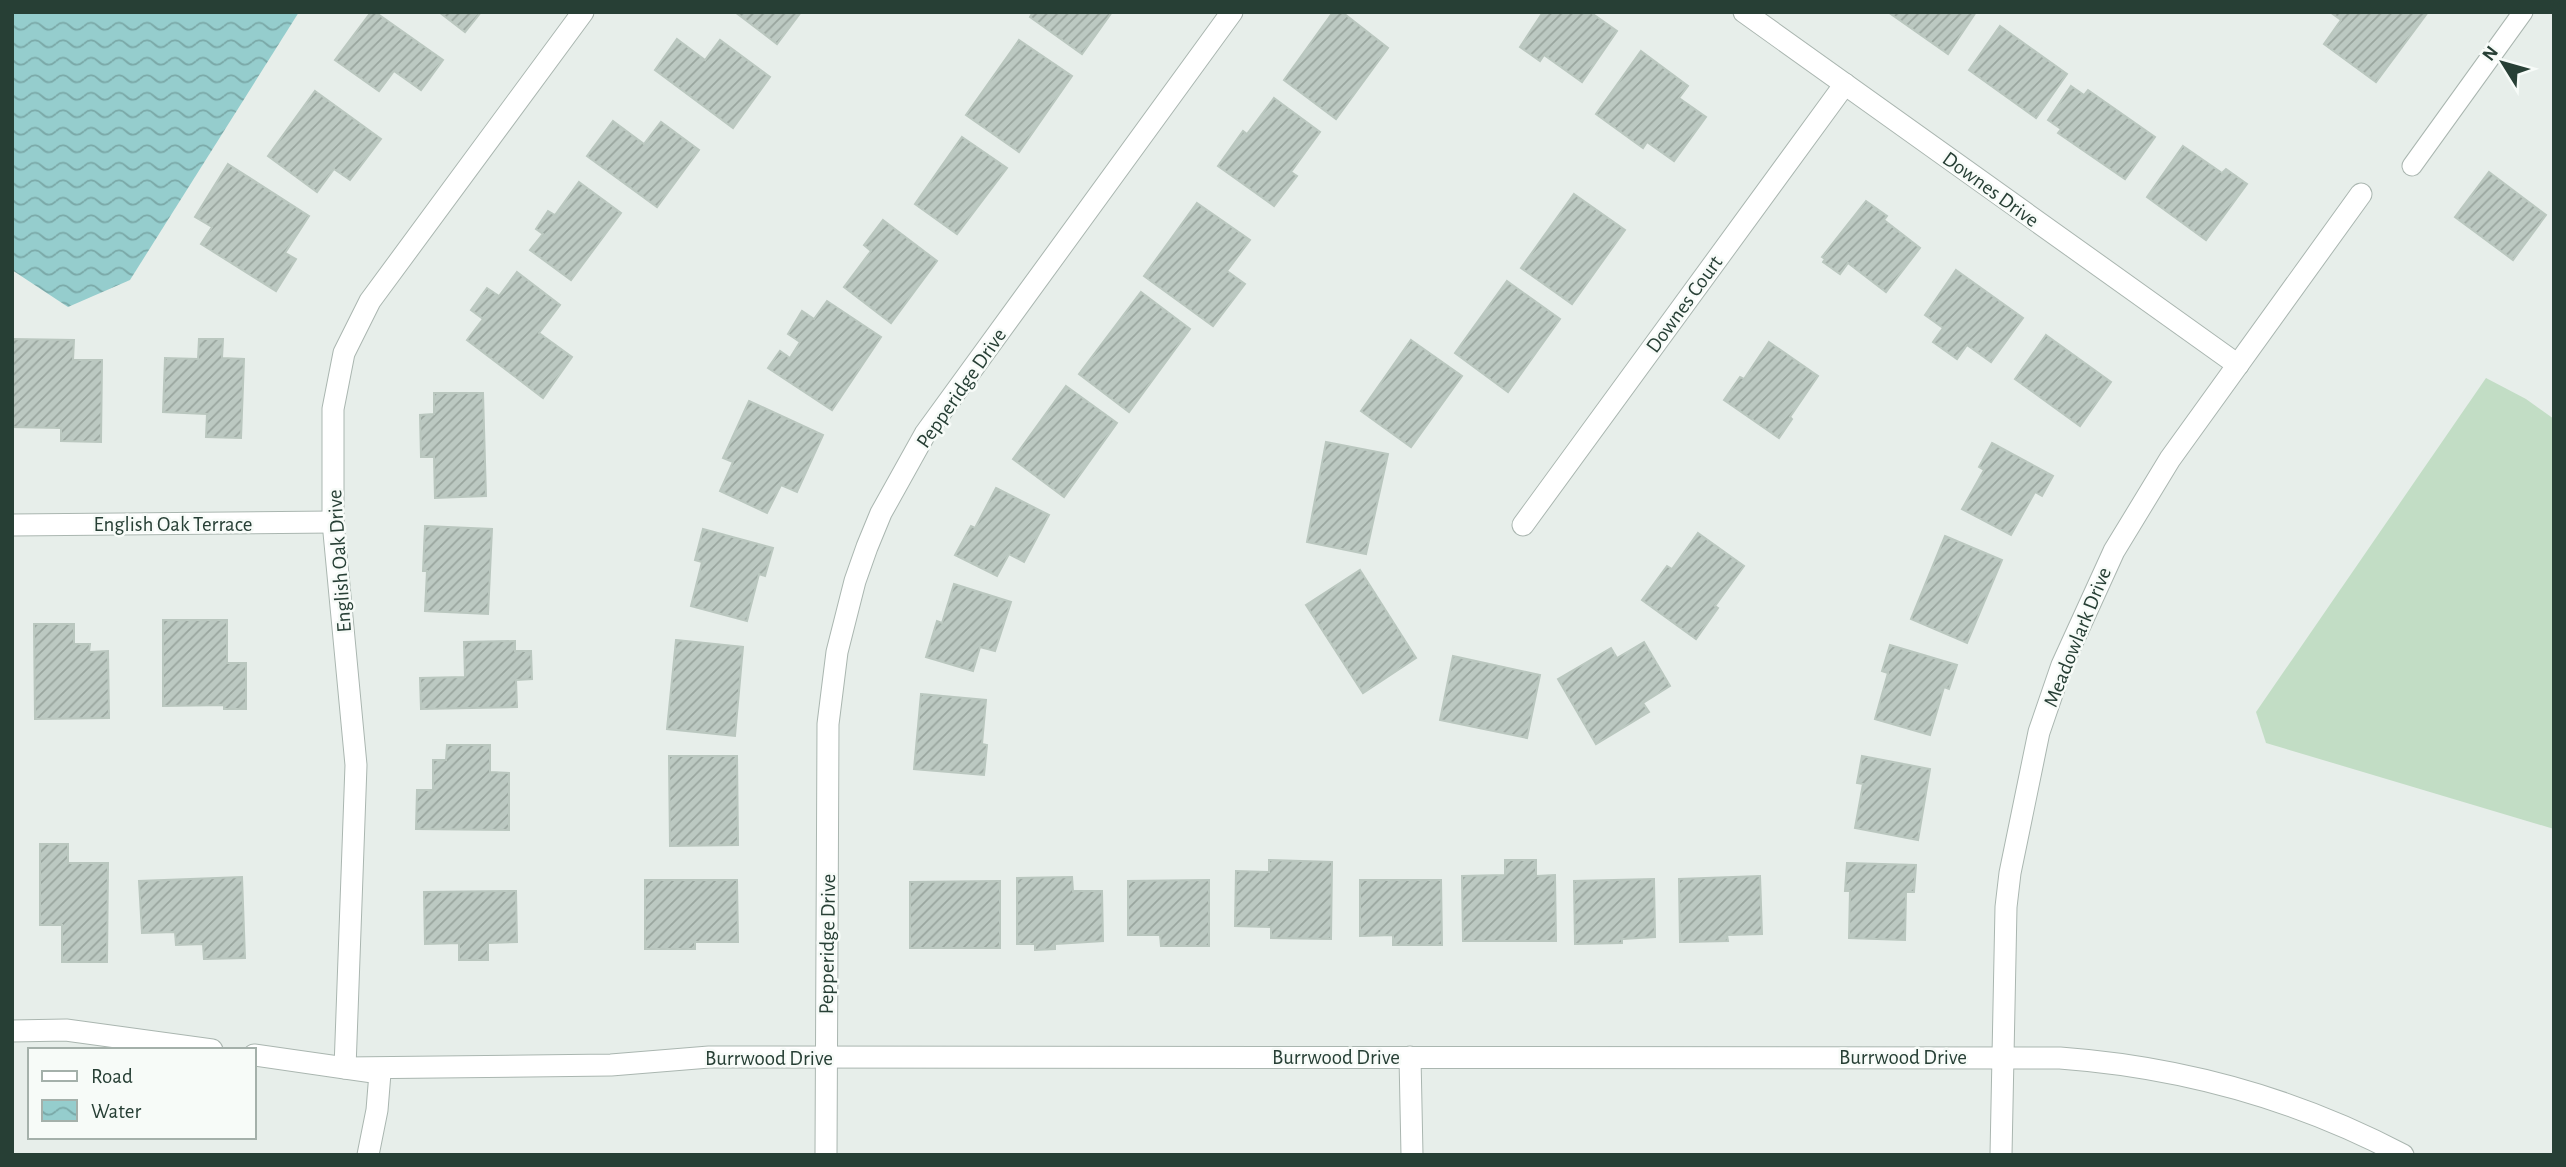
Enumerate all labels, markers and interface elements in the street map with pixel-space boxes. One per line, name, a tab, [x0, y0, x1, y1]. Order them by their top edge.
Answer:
north arrow	[2468, 28, 2538, 98]
text: N	[2479, 43, 2502, 65]
street label: Downes Drive	[1939, 148, 2043, 231]
street label: Downes Court	[1642, 252, 1727, 357]
street label: Pepperidge Drive	[912, 325, 1010, 452]
street label: English Oak Drive	[324, 489, 355, 633]
street label: English Oak Terrace	[94, 514, 252, 535]
street label: Meadowlark Drive	[2040, 564, 2115, 710]
street label: Pepperidge Drive	[816, 874, 839, 1014]
street label: Burrwood Drive	[1272, 1047, 1400, 1068]
street label: Burrwood Drive	[1839, 1047, 1967, 1068]
legend	[28, 1048, 256, 1139]
street label: Burrwood Drive	[705, 1048, 833, 1069]
text: Road	[91, 1066, 133, 1087]
text: Water	[91, 1101, 141, 1122]

